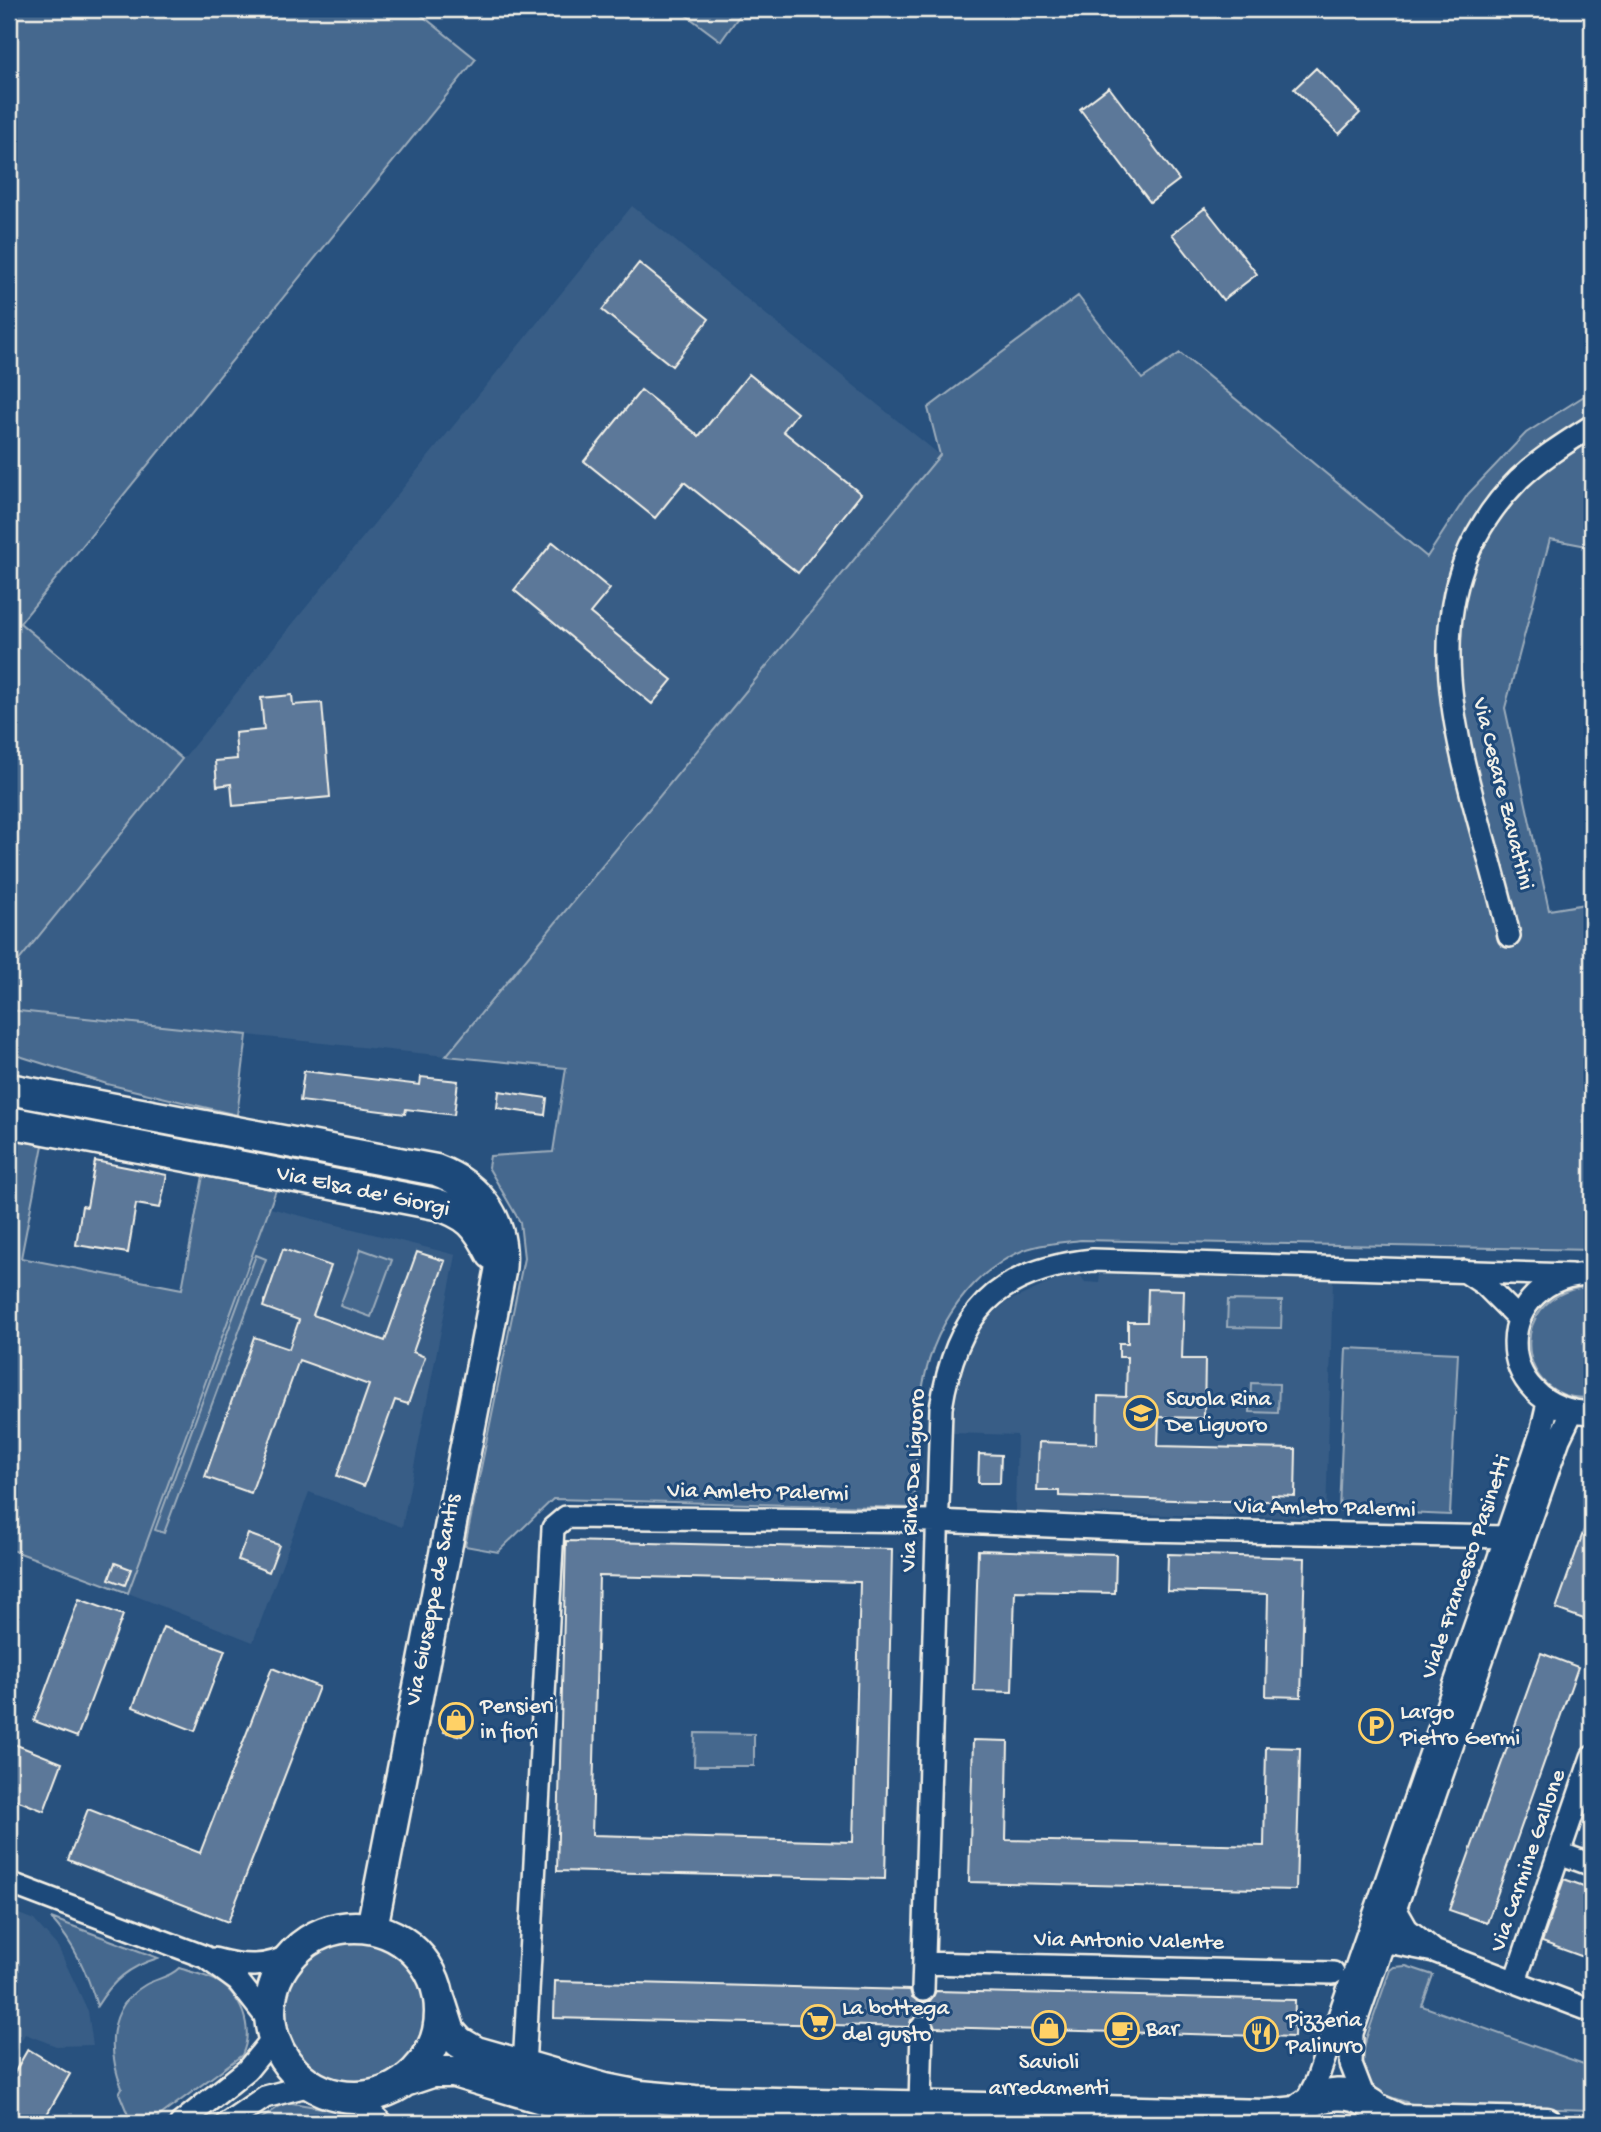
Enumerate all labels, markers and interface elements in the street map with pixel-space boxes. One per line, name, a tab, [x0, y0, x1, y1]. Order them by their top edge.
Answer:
street label: Via Cesare Zavattini	[1465, 694, 1539, 893]
street label: Via Elsa de' Giorgi	[273, 1160, 452, 1224]
street label: Via Rina De Liguoro	[896, 1387, 932, 1573]
place label: Scuola Rina De Liguoro	[1164, 1387, 1272, 1440]
school or university icon: Scuola Rina De Liguoro	[1122, 1394, 1160, 1432]
street label: Viale Francesco Pasinetti	[1416, 1451, 1518, 1684]
street label: Via Amleto Palermi	[666, 1478, 849, 1508]
street label: Via Giuseppe de Santis	[400, 1492, 468, 1709]
street label: Via Amleto Palermi	[1233, 1494, 1416, 1524]
place label: Pensieri in fiori	[479, 1694, 554, 1747]
place label: Largo Pietro Germi	[1399, 1700, 1520, 1753]
shop icon: Pensieri in fiori	[437, 1701, 475, 1739]
parking icon: Largo Pietro Germi	[1357, 1707, 1395, 1745]
street label: Via Carmine Gallone	[1485, 1765, 1573, 1957]
street label: Via Antonio Valente	[1033, 1927, 1225, 1957]
place label: La bottega del gusto	[842, 1996, 950, 2049]
supermarket icon: La bottega del gusto	[799, 2003, 837, 2041]
place label: Pizzeria Palinuro	[1285, 2008, 1363, 2061]
shop icon: Savioli arredamenti	[1030, 2009, 1068, 2047]
cafe icon: Bar	[1103, 2011, 1141, 2049]
restaurant icon: Pizzeria Palinuro	[1242, 2015, 1280, 2053]
place label: Bar	[1145, 2017, 1181, 2044]
place label: Savioli arredamenti	[989, 2050, 1109, 2103]

